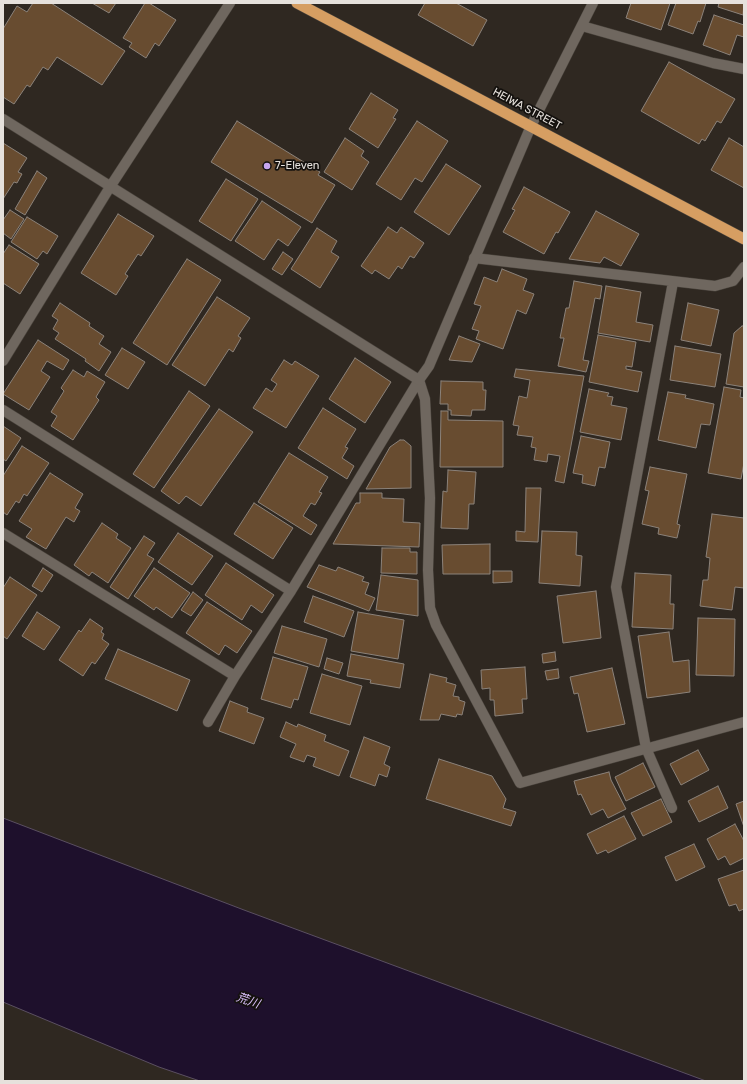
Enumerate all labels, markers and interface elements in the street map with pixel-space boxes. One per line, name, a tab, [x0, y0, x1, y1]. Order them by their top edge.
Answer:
street label: HEIWA STREET	[490, 85, 564, 133]
place label: 7-Eleven	[275, 159, 320, 173]
marker: 7-Eleven	[262, 161, 272, 171]
water label: 荒川	[234, 990, 262, 1012]

